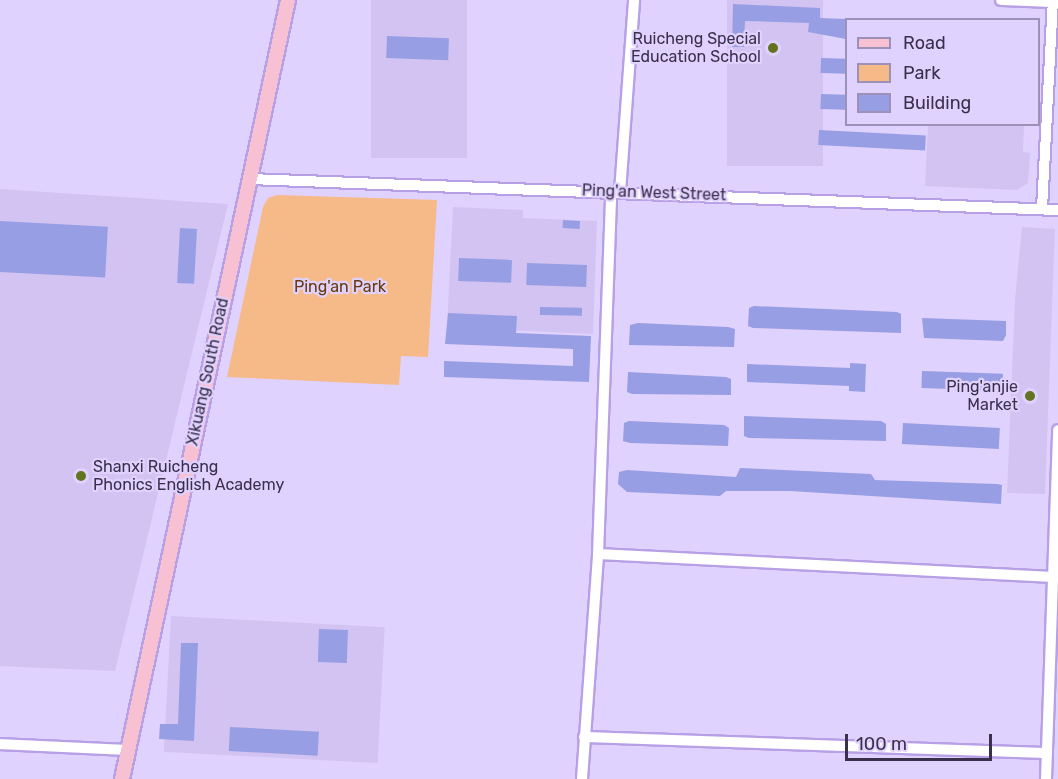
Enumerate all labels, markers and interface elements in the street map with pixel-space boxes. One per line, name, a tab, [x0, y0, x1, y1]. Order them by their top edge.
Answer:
legend	[845, 18, 1040, 126]
place label: Ruicheng Special Education School	[631, 29, 761, 67]
text: Road	[903, 32, 946, 54]
marker: Ruicheng Special Education School	[766, 41, 780, 55]
text: Park	[903, 62, 940, 84]
text: Building	[903, 92, 971, 114]
street label: Ping'an West Street	[581, 181, 727, 205]
park label: Ping'an Park	[294, 277, 386, 297]
street label: Xikuang South Road	[183, 296, 233, 448]
place label: Ping'anjie Market	[946, 377, 1018, 415]
marker: Ping'anjie Market	[1023, 389, 1037, 403]
place label: Shanxi Ruicheng Phonics English Academy	[93, 457, 285, 495]
marker: Shanxi Ruicheng Phonics English Academy	[74, 469, 88, 483]
scale bar	[848, 722, 995, 760]
text: 100 m	[856, 733, 907, 755]

